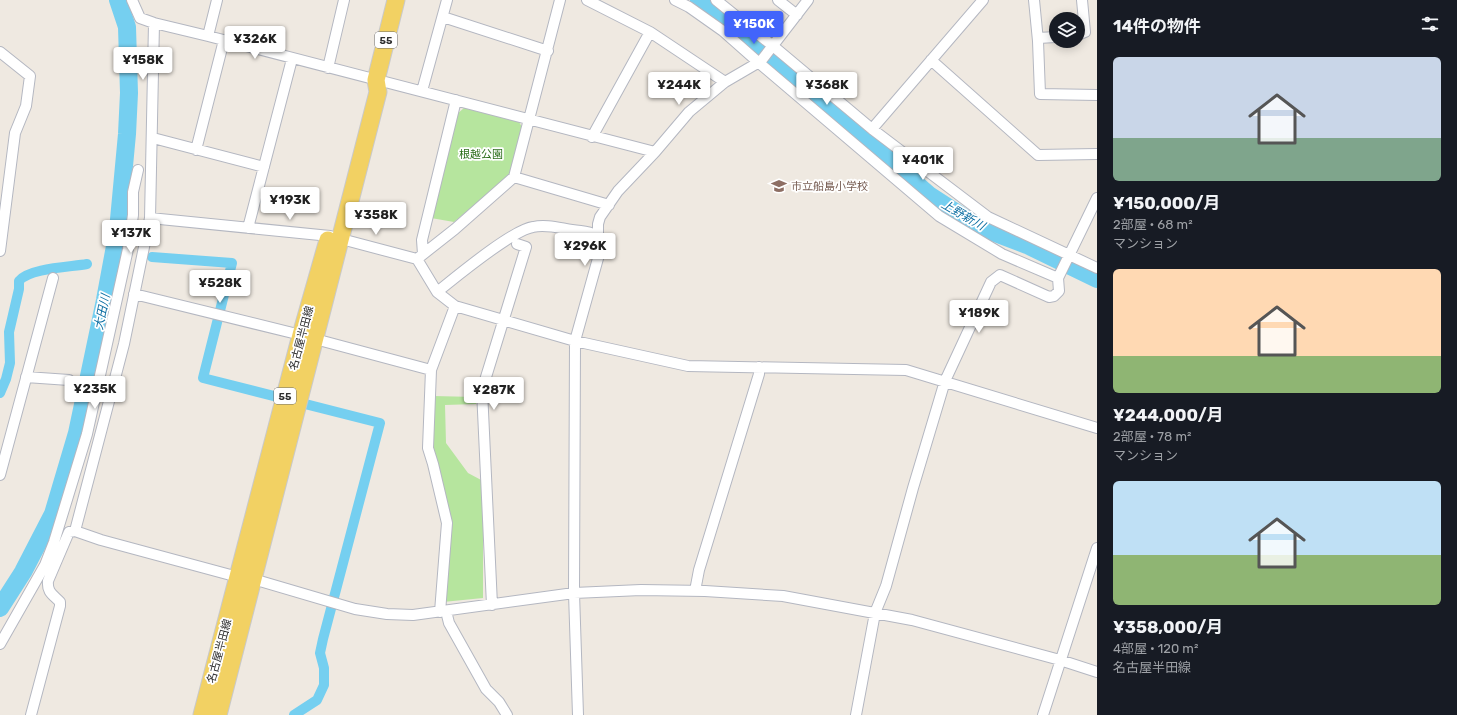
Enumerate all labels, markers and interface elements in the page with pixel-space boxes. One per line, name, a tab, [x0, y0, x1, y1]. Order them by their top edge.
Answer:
pin: ¥150K	[726, 11, 782, 45]
map controls	[1049, 12, 1085, 48]
button: layers	[1049, 12, 1085, 48]
icon: filters	[1419, 13, 1441, 35]
text: ¥150K	[733, 16, 775, 31]
text: 14件の物件	[1113, 16, 1201, 36]
pin: ¥326K	[227, 26, 283, 60]
text: ¥326K	[233, 31, 277, 46]
road number: 55	[375, 32, 397, 48]
pin: ¥158K	[115, 47, 171, 81]
text: ¥158K	[122, 52, 164, 67]
pin: ¥244K	[651, 72, 707, 106]
pin: ¥368K	[799, 72, 855, 106]
text: ¥244K	[657, 77, 701, 92]
text: ¥368K	[805, 77, 849, 92]
icon: home	[1241, 83, 1313, 155]
pin: ¥401K	[895, 147, 951, 181]
park label: 根越公園	[459, 148, 503, 161]
text: ¥401K	[902, 152, 944, 167]
school or university icon: 市立船島小学校	[770, 177, 788, 195]
place label: 市立船島小学校	[791, 180, 868, 193]
pin: ¥193K	[262, 187, 318, 221]
text: ¥193K	[270, 192, 310, 207]
text: ¥150,000/月	[1113, 193, 1221, 213]
water label: 上野新川	[939, 197, 989, 234]
pin: ¥358K	[348, 202, 404, 236]
text: ¥358K	[354, 207, 398, 222]
text: 2部屋 · 68 m²	[1113, 217, 1193, 232]
pin: ¥137K	[103, 220, 159, 254]
text: ¥137K	[111, 225, 151, 240]
pin: ¥296K	[557, 233, 613, 267]
text: マンション	[1113, 236, 1178, 251]
text: ¥296K	[564, 238, 606, 253]
pin: ¥528K	[192, 270, 248, 304]
text: ¥528K	[198, 275, 242, 290]
water label: 大田川	[91, 291, 113, 331]
icon: home	[1241, 295, 1313, 367]
pin: ¥189K	[951, 300, 1007, 334]
street label: 名古屋半田線	[287, 305, 316, 372]
text: ¥189K	[958, 305, 1000, 320]
pin: ¥235K	[67, 376, 123, 410]
pin: ¥287K	[466, 377, 522, 411]
text: ¥235K	[74, 381, 117, 396]
text: ¥287K	[473, 382, 515, 397]
road number: 55	[274, 388, 296, 404]
text: ¥244,000/月	[1113, 405, 1224, 425]
text: 2部屋 · 78 m²	[1113, 429, 1191, 444]
text: マンション	[1113, 448, 1178, 463]
icon: home	[1241, 507, 1313, 579]
text: ¥358,000/月	[1113, 617, 1223, 637]
street label: 名古屋半田線	[205, 618, 234, 685]
text: 4部屋 · 120 m²	[1113, 641, 1198, 656]
text: 名古屋半田線	[1113, 660, 1191, 675]

